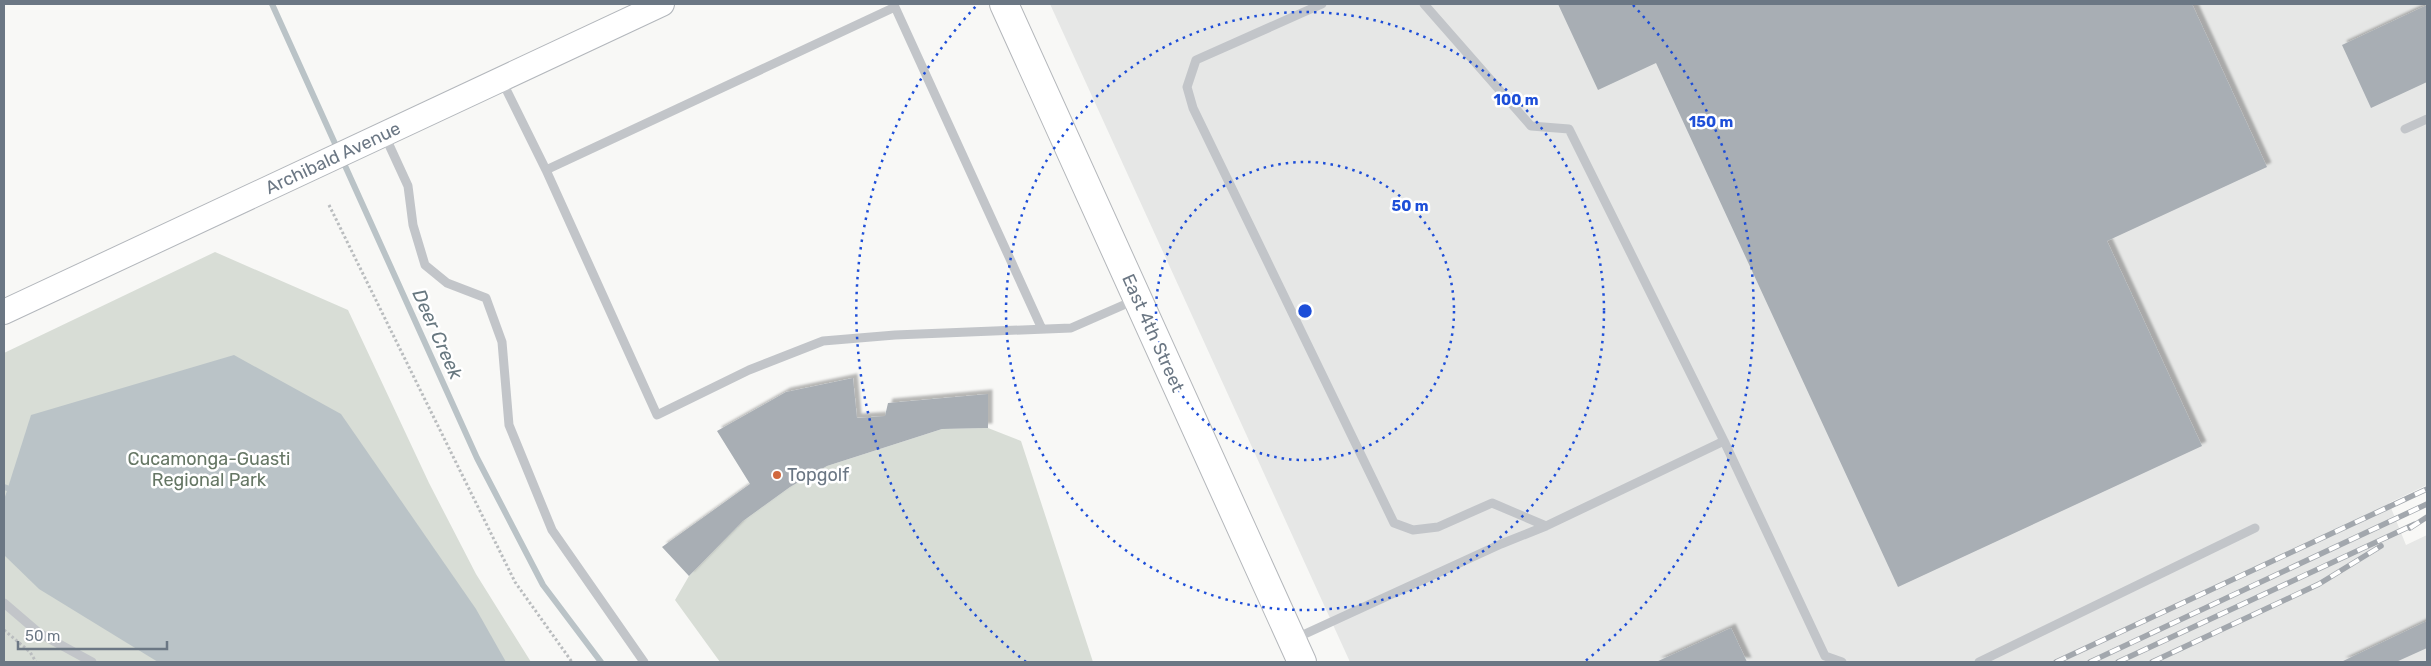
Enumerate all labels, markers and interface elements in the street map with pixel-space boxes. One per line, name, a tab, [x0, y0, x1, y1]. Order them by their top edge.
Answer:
text: 100 m	[1494, 91, 1538, 109]
text: 150 m	[1689, 113, 1733, 131]
street label: Archibald Avenue	[262, 117, 404, 199]
text: 50 m	[1392, 197, 1428, 215]
street label: East 4th Street	[1117, 270, 1189, 396]
water label: Deer Creek	[407, 285, 468, 383]
centre of rings	[1296, 302, 1314, 320]
park label: Cucamonga-Guasti Regional Park	[128, 448, 290, 491]
place label: Topgolf	[787, 464, 849, 486]
marker: Topgolf	[771, 469, 783, 481]
scale bar	[18, 618, 166, 650]
text: 50 m	[25, 627, 60, 645]

